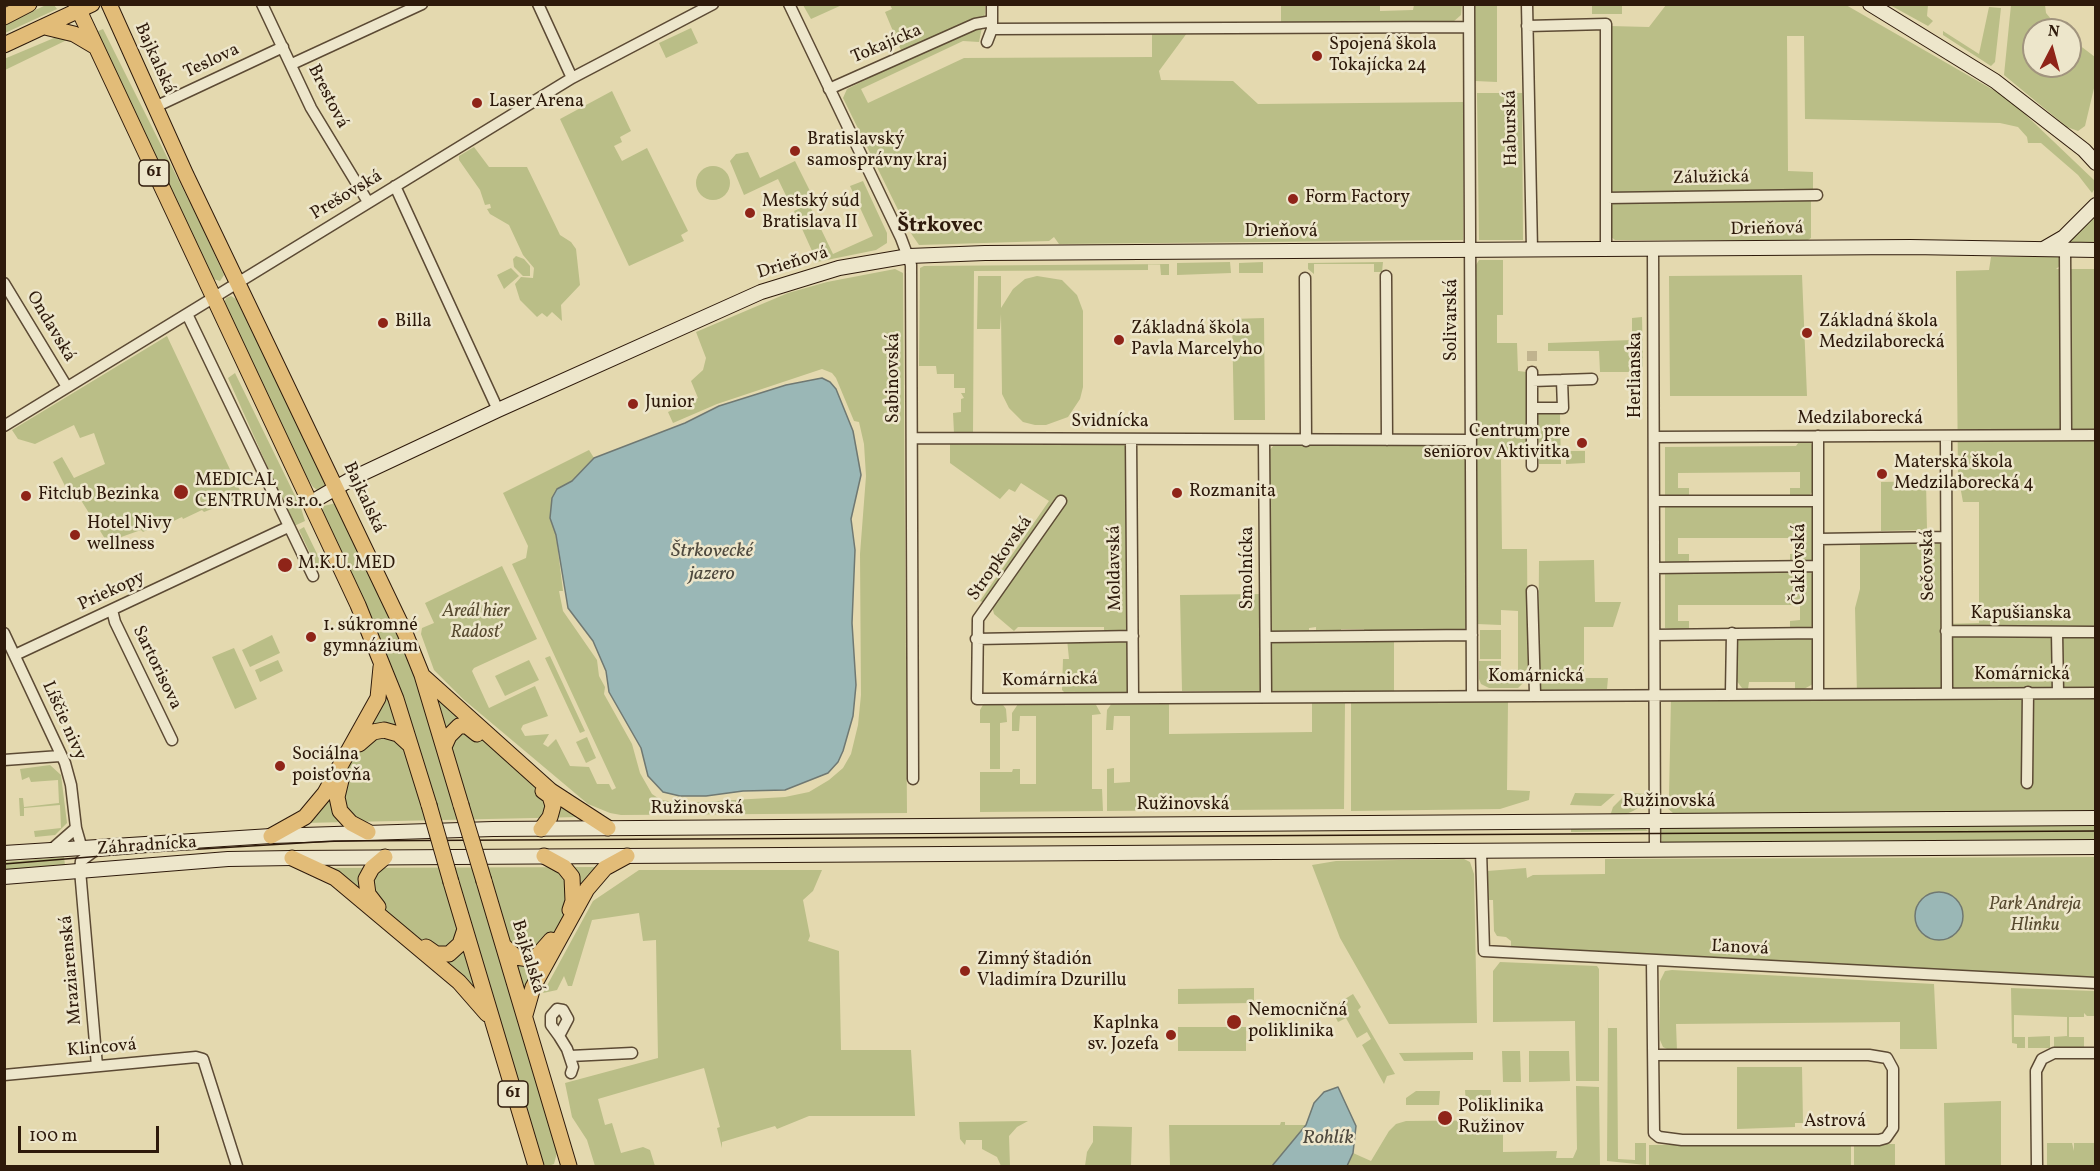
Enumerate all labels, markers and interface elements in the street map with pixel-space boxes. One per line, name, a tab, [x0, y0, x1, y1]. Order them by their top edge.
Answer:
north arrow	[2022, 18, 2082, 78]
street label: Bajkalská	[129, 20, 179, 98]
street label: Tokajícka	[849, 21, 925, 69]
text: N	[2047, 21, 2061, 44]
place label: Spojená škola Tokajícka 24	[1329, 35, 1437, 78]
street label: Teslova	[181, 40, 243, 84]
marker: Spojená škola Tokajícka 24	[1310, 49, 1324, 63]
street label: Brestová	[302, 61, 352, 133]
street label: Haburská	[1501, 90, 1523, 166]
place label: Laser Arena	[489, 92, 584, 114]
marker: Laser Arena	[470, 96, 484, 110]
place label: Bratislavský samosprávny kraj	[807, 130, 947, 172]
marker: Bratislavský samosprávny kraj	[788, 144, 802, 158]
road number: 61	[139, 160, 169, 186]
street label: Prešovská	[307, 166, 387, 226]
street label: Zálužická	[1672, 168, 1750, 190]
place label: Form Factory	[1305, 188, 1410, 210]
place label: Mestský súd Bratislava II	[762, 192, 860, 234]
marker: Form Factory	[1286, 192, 1300, 206]
marker: Mestský súd Bratislava II	[743, 206, 757, 220]
district label: Štrkovec	[897, 214, 983, 240]
street label: Drieňová	[1730, 219, 1804, 241]
street label: Drieňová	[1244, 222, 1318, 244]
street label: Drieňová	[755, 243, 831, 285]
street label: Solivarská	[1442, 279, 1464, 361]
street label: Ondavská	[21, 288, 79, 366]
place label: Billa	[395, 312, 431, 334]
place label: Základná škola Medzilaborecká	[1819, 312, 1945, 354]
marker: Billa	[376, 316, 390, 330]
place label: Základná škola Pavla Marcelyho	[1131, 319, 1263, 362]
marker: Základná škola Medzilaborecká	[1800, 326, 1814, 340]
street label: Herlianska	[1626, 332, 1648, 418]
street label: Sabinovská	[884, 333, 906, 423]
marker: Základná škola Pavla Marcelyho	[1112, 333, 1126, 347]
place label: Junior	[645, 393, 694, 415]
marker: Junior	[626, 397, 640, 411]
street label: Medzilaborecká	[1797, 409, 1923, 431]
street label: Svidnícka	[1071, 412, 1149, 434]
place label: Centrum pre seniorov Aktivitka	[1424, 422, 1570, 464]
marker: Centrum pre seniorov Aktivitka	[1575, 436, 1589, 450]
place label: Materská škola Medzilaborecká 4	[1894, 453, 2034, 496]
street label: Bajkalská	[337, 459, 389, 537]
marker: Materská škola Medzilaborecká 4	[1875, 467, 1889, 481]
place label: MEDICAL CENTRUM s.r.o.	[195, 471, 322, 514]
place label: Rozmanita	[1189, 482, 1276, 504]
marker: MEDICAL CENTRUM s.r.o.	[172, 483, 190, 501]
place label: Fitclub Bezinka	[38, 485, 159, 507]
marker: Rozmanita	[1170, 486, 1184, 500]
marker: Fitclub Bezinka	[19, 489, 33, 503]
street label: Stropkovská	[964, 512, 1038, 606]
place label: Hotel Nivy wellness	[87, 514, 172, 556]
street label: Čaklovská	[1790, 523, 1812, 605]
street label: Moldavská	[1104, 525, 1128, 611]
street label: Smolnícka	[1238, 526, 1260, 610]
marker: Hotel Nivy wellness	[68, 528, 82, 542]
street label: Sečovská	[1918, 529, 1940, 601]
water label: Štrkovecké jazero	[671, 540, 753, 587]
place label: M.K.U. MED	[298, 554, 395, 576]
marker: M.K.U. MED	[276, 556, 294, 574]
street label: Priekopy	[75, 567, 149, 617]
park label: Areál hier Radosť	[442, 602, 510, 644]
street label: Kapušianska	[1971, 604, 2071, 626]
place label: 1. súkromné gymnázium	[323, 616, 418, 658]
street label: Sartorisova	[126, 623, 186, 713]
marker: 1. súkromné gymnázium	[304, 630, 318, 644]
street label: Komárnická	[1974, 665, 2070, 687]
street label: Komárnická	[1488, 667, 1584, 689]
street label: Komárnická	[1002, 669, 1098, 693]
street label: Líščie nivy	[36, 678, 90, 764]
place label: Sociálna poisťovňa	[292, 745, 371, 788]
marker: Sociálna poisťovňa	[273, 759, 287, 773]
street label: Ružinovská	[1622, 792, 1716, 814]
street label: Ružinovská	[1136, 795, 1230, 817]
street label: Ružinovská	[650, 799, 744, 821]
street label: Záhradnícka	[96, 833, 198, 861]
park label: Park Andreja Hlinku	[1989, 895, 2081, 938]
street label: Mraziarenská	[56, 914, 88, 1026]
street label: Bajkalská	[506, 918, 548, 996]
street label: Ľanová	[1711, 937, 1769, 961]
place label: Zimný štadión Vladimíra Dzurillu	[977, 950, 1127, 992]
marker: Zimný štadión Vladimíra Dzurillu	[958, 964, 972, 978]
place label: Nemocničná poliklinika	[1248, 1001, 1347, 1044]
marker: Nemocničná poliklinika	[1225, 1013, 1243, 1031]
place label: Kaplnka sv. Jozefa	[1088, 1014, 1159, 1056]
marker: Kaplnka sv. Jozefa	[1164, 1028, 1178, 1042]
street label: Klincová	[66, 1035, 138, 1063]
road number: 61	[498, 1081, 528, 1107]
place label: Poliklinika Ružinov	[1458, 1097, 1544, 1140]
marker: Poliklinika Ružinov	[1436, 1109, 1454, 1127]
street label: Astrová	[1804, 1112, 1866, 1134]
scale bar	[21, 1114, 162, 1152]
text: 100 m	[29, 1124, 78, 1149]
water label: Rohlík	[1302, 1127, 1354, 1151]

